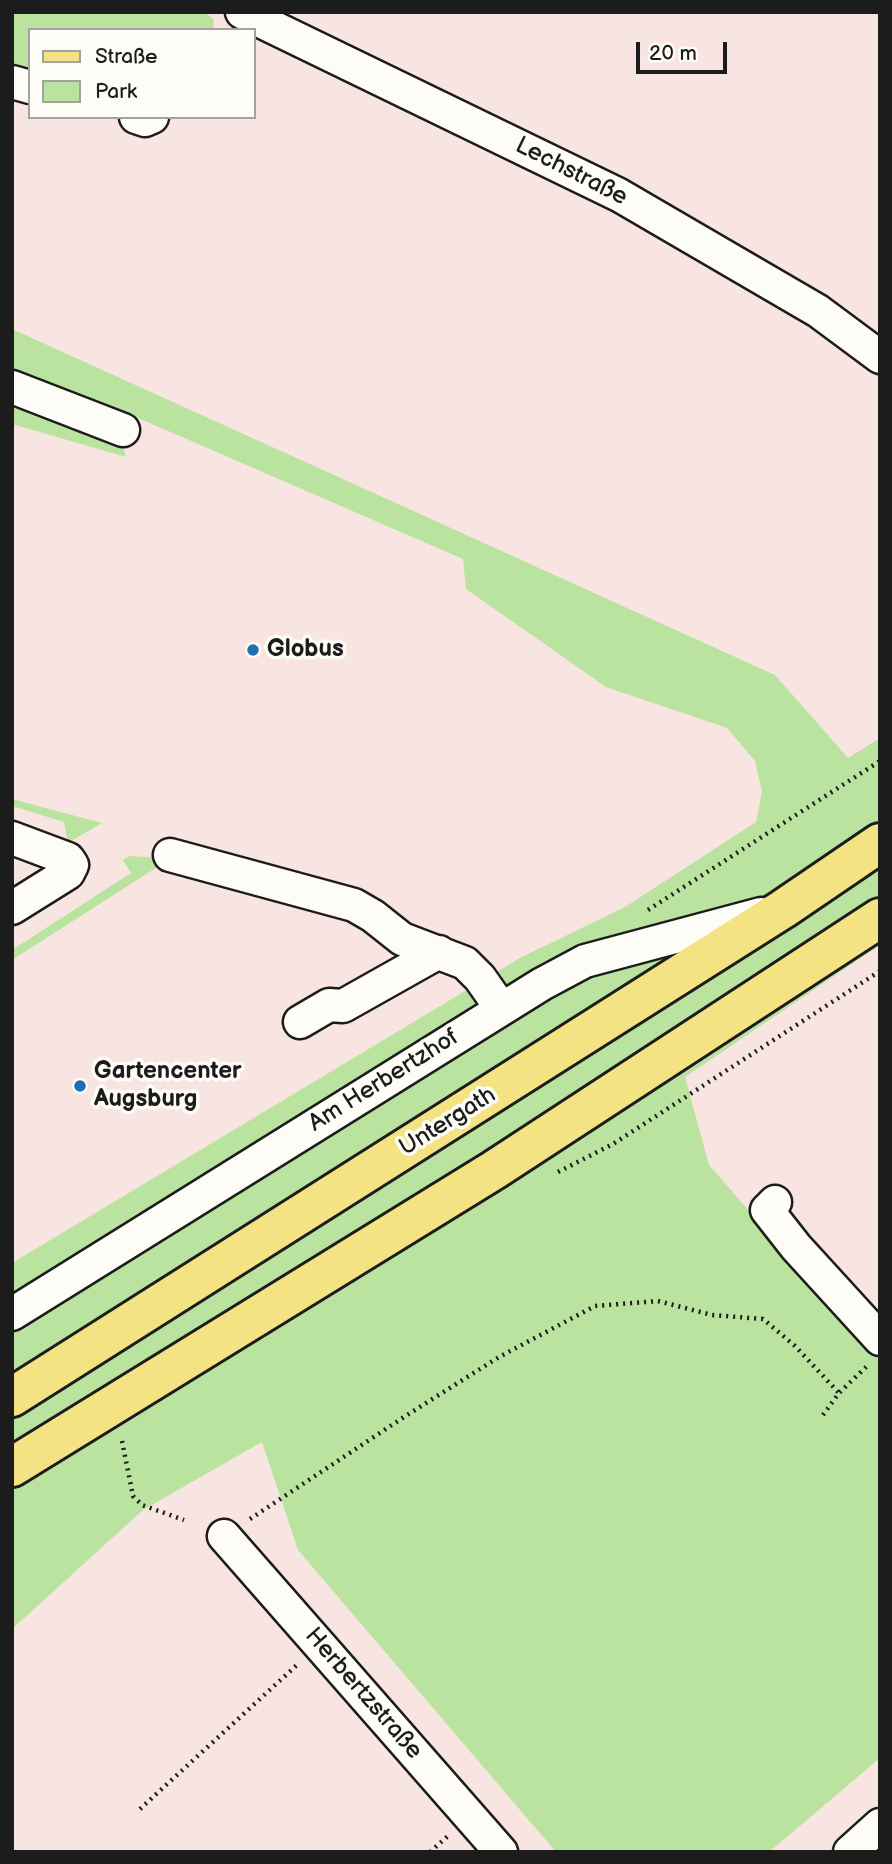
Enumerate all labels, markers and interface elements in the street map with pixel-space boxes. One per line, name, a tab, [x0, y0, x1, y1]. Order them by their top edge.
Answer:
legend	[28, 28, 256, 119]
scale bar	[640, 28, 731, 72]
text: 20 m	[649, 41, 697, 66]
text: Straße	[95, 44, 157, 69]
text: Park	[95, 79, 137, 104]
street label: Lechstraße	[510, 131, 632, 213]
place label: Globus	[267, 636, 344, 664]
marker: Globus	[245, 642, 261, 658]
street label: Am Herbertzhof	[304, 1023, 464, 1139]
place label: Gartencenter Augsburg	[94, 1058, 242, 1114]
marker: Gartencenter Augsburg	[72, 1078, 88, 1094]
street label: Untergath	[394, 1081, 502, 1163]
street label: Herbertzstraße	[298, 1622, 428, 1766]

